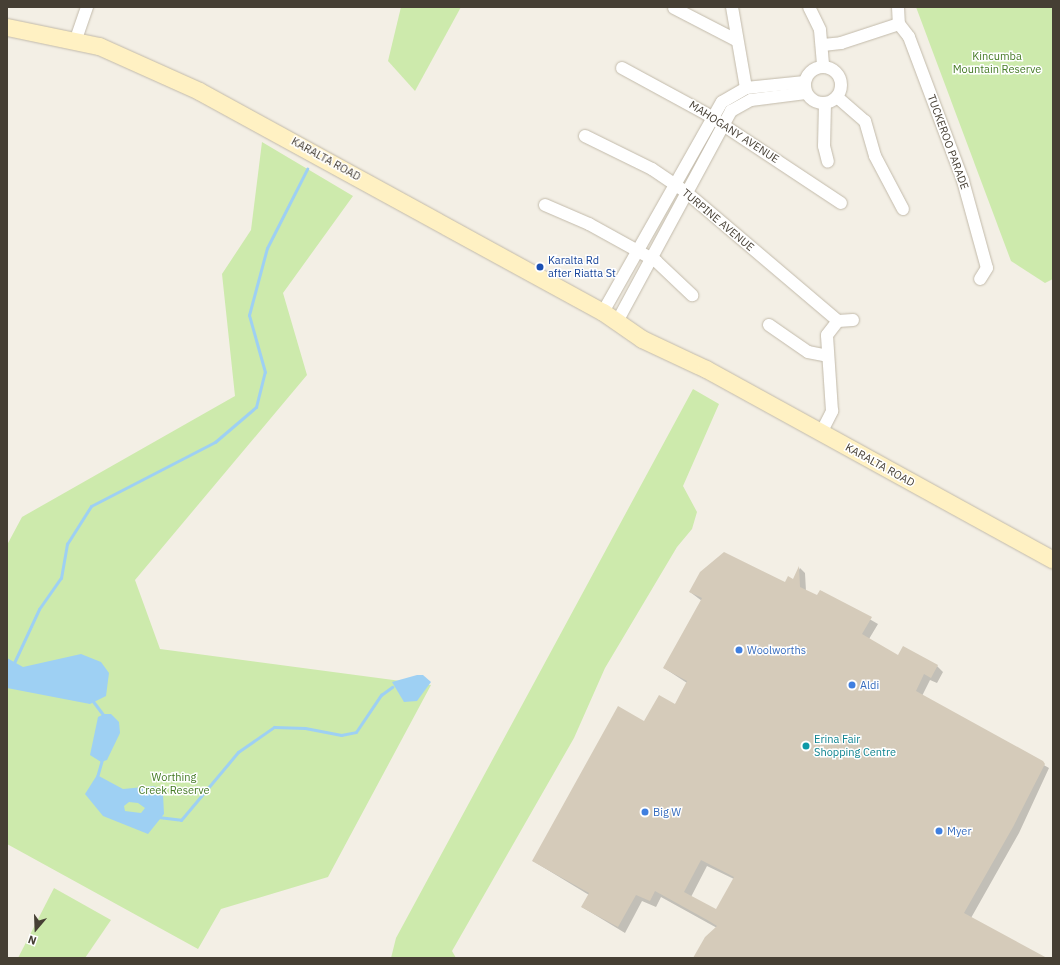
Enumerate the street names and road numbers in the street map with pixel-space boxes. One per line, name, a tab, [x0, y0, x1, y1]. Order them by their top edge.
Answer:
street label: TUCKEROO PARADE	[925, 93, 971, 191]
street label: MAHOGANY AVENUE	[687, 98, 781, 166]
street label: KARALTA ROAD	[289, 135, 363, 183]
street label: TURPINE AVENUE	[679, 186, 757, 254]
street label: KARALTA ROAD	[843, 441, 917, 489]

